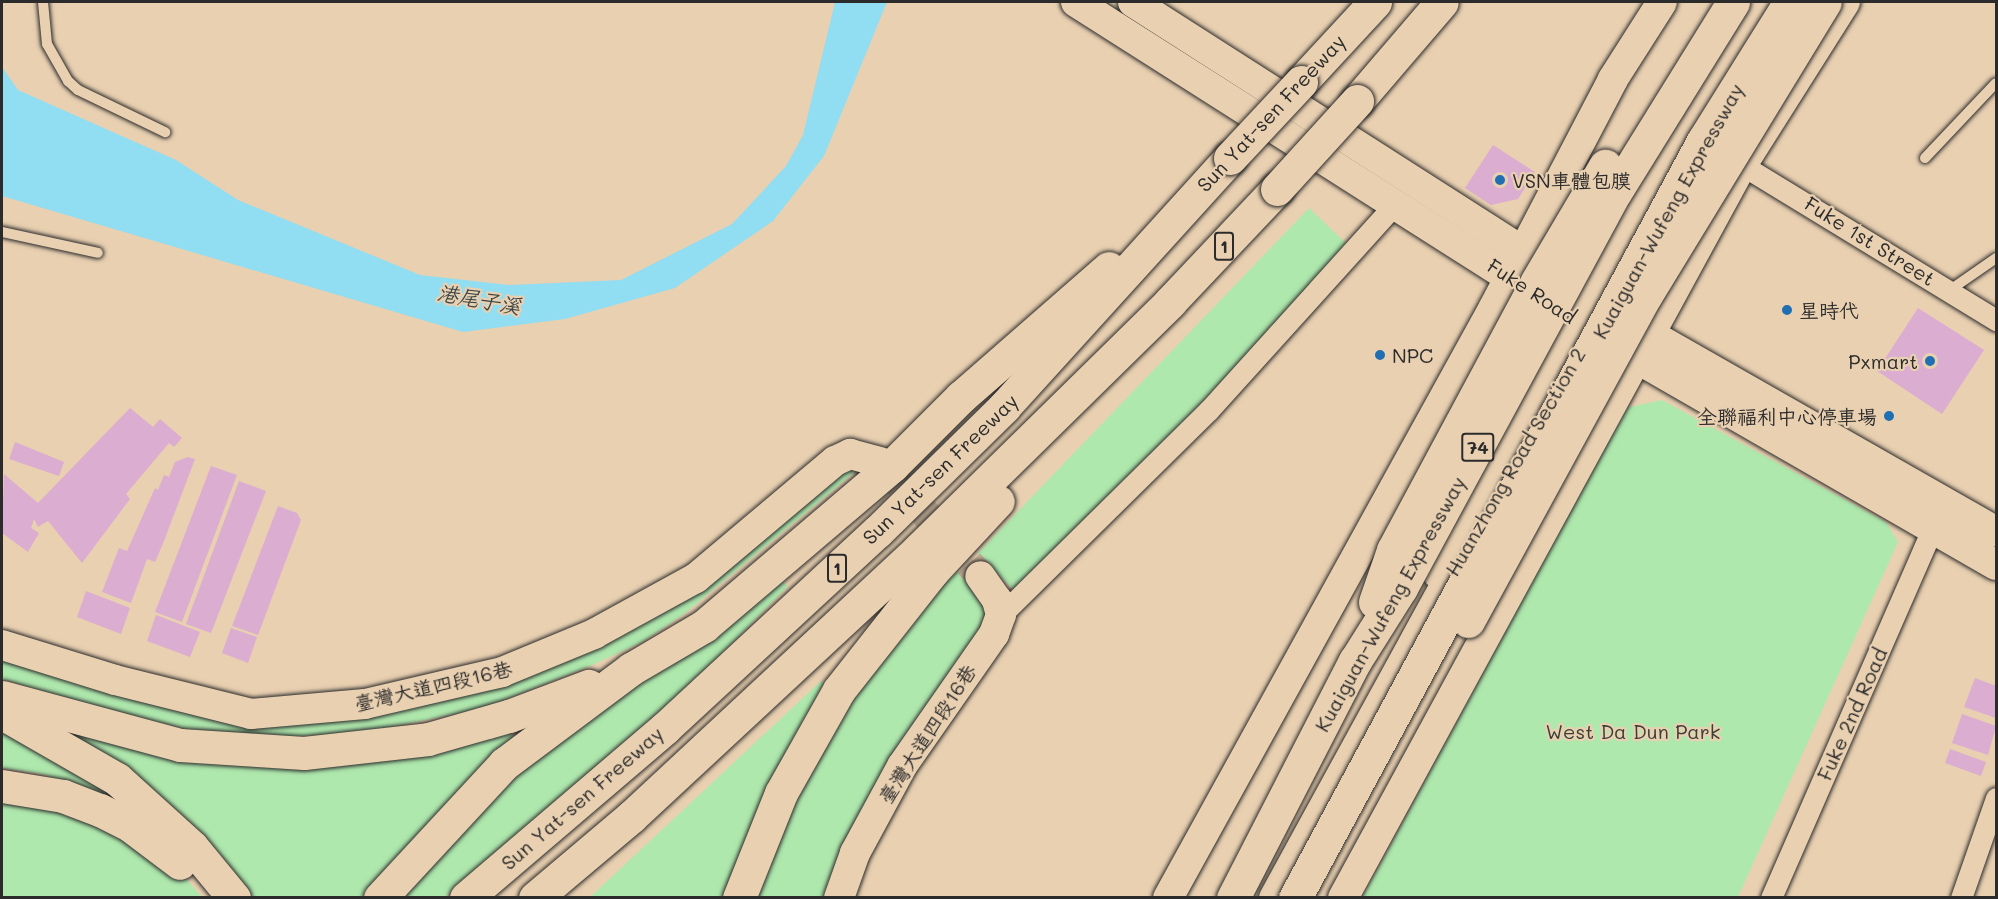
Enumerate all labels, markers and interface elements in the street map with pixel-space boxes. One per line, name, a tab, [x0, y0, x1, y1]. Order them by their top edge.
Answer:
street label: Sun Yat-sen Freeway	[1192, 29, 1350, 197]
street label: Kuaiguan-Wufeng Expressway	[1588, 79, 1748, 343]
place label: VSN車體包膜	[1512, 168, 1631, 192]
marker: VSN車體包膜	[1493, 173, 1507, 187]
street label: Fuke 1st Street	[1800, 191, 1940, 291]
road number: 1	[1214, 231, 1234, 261]
street label: Fuke Road	[1483, 253, 1581, 329]
water label: 港尾子溪	[435, 279, 523, 319]
place label: 星時代	[1799, 298, 1859, 322]
marker: 星時代	[1780, 303, 1794, 317]
place label: NPC	[1392, 343, 1433, 367]
street label: Huanzhong Road Section 2	[1440, 344, 1590, 580]
marker: NPC	[1373, 348, 1387, 362]
place label: Pxmart	[1848, 349, 1918, 373]
marker: Pxmart	[1923, 354, 1937, 368]
street label: Sun Yat-sen Freeway	[857, 389, 1023, 549]
place label: 全聯福利中心停車場	[1697, 404, 1877, 428]
marker: 全聯福利中心停車場	[1882, 409, 1896, 423]
road number: 74	[1460, 432, 1496, 462]
street label: Kuaiguan-Wufeng Expressway	[1310, 472, 1470, 736]
road number: 1	[826, 553, 848, 583]
street label: Fuke 2nd Road	[1812, 644, 1892, 784]
street label: 臺灣大道四段16巷	[352, 656, 514, 716]
street label: 臺灣大道四段16巷	[873, 660, 981, 808]
park label: West Da Dun Park	[1546, 719, 1720, 743]
street label: Sun Yat-sen Freeway	[496, 721, 668, 875]

